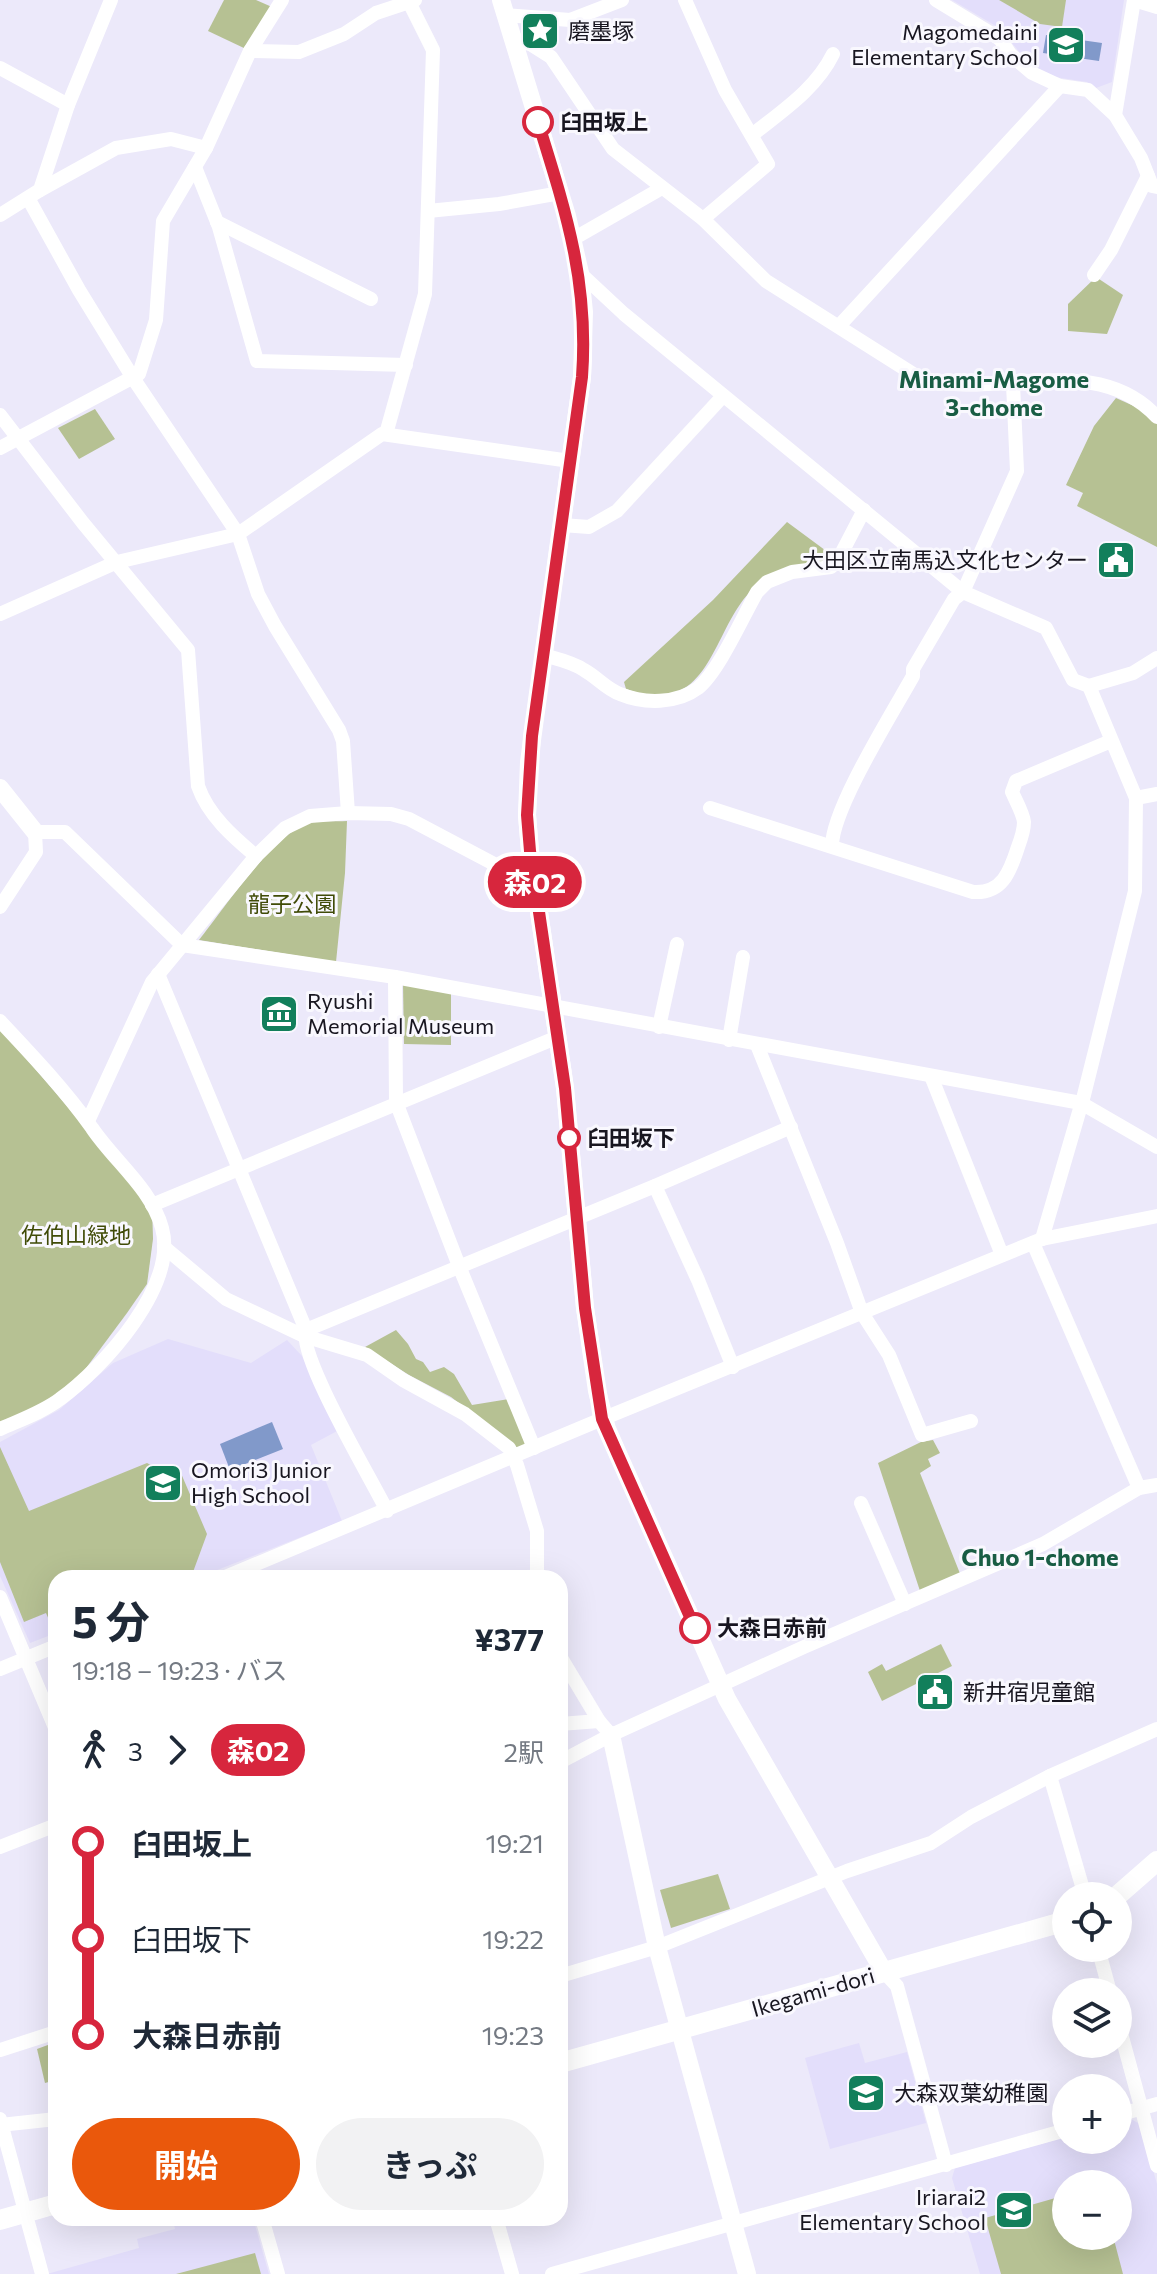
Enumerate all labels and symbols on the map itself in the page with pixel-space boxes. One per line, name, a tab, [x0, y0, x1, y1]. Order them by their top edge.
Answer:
place icon: 磨墨塚	[519, 10, 561, 52]
place label: 磨墨塚	[568, 17, 634, 44]
place label: Magomedaini Elementary School	[851, 18, 1038, 70]
school or university icon: Magomedaini Elementary School	[1045, 24, 1087, 66]
marker: 臼田坂上	[523, 107, 553, 137]
place label: 臼田坂上	[560, 108, 648, 135]
district label: Minami-Magome 3-chome	[899, 364, 1089, 421]
public building icon: 大田区立南馬込文化センター	[1095, 539, 1137, 581]
place label: 大田区立南馬込文化センター	[802, 546, 1088, 573]
line badge: 森02	[489, 856, 581, 908]
park label: 龍子公園	[248, 890, 336, 917]
place label: Ryushi Memorial Museum	[307, 987, 494, 1039]
museum icon: Ryushi Memorial Museum	[258, 993, 300, 1035]
place label: 臼田坂下	[587, 1124, 675, 1151]
marker: 臼田坂下	[558, 1127, 580, 1149]
park label: 佐伯山緑地	[21, 1221, 131, 1248]
place label: Omori3 Junior High School	[191, 1456, 332, 1508]
school or university icon: Omori3 Junior High School	[142, 1462, 184, 1504]
district label: Chuo 1-chome	[961, 1542, 1119, 1571]
marker: 大森日赤前	[680, 1613, 710, 1643]
place label: 大森日赤前	[717, 1614, 827, 1641]
public building icon: 新井宿児童館	[914, 1671, 956, 1713]
place label: 新井宿児童館	[963, 1678, 1095, 1705]
street label: Ikegami-dori	[748, 1961, 878, 2022]
school or university icon: 大森双葉幼稚園	[845, 2072, 887, 2114]
place label: 大森双葉幼稚園	[894, 2079, 1048, 2106]
place label: Iriarai2 Elementary School	[799, 2183, 986, 2235]
school or university icon: Iriarai2 Elementary School	[993, 2189, 1035, 2231]

